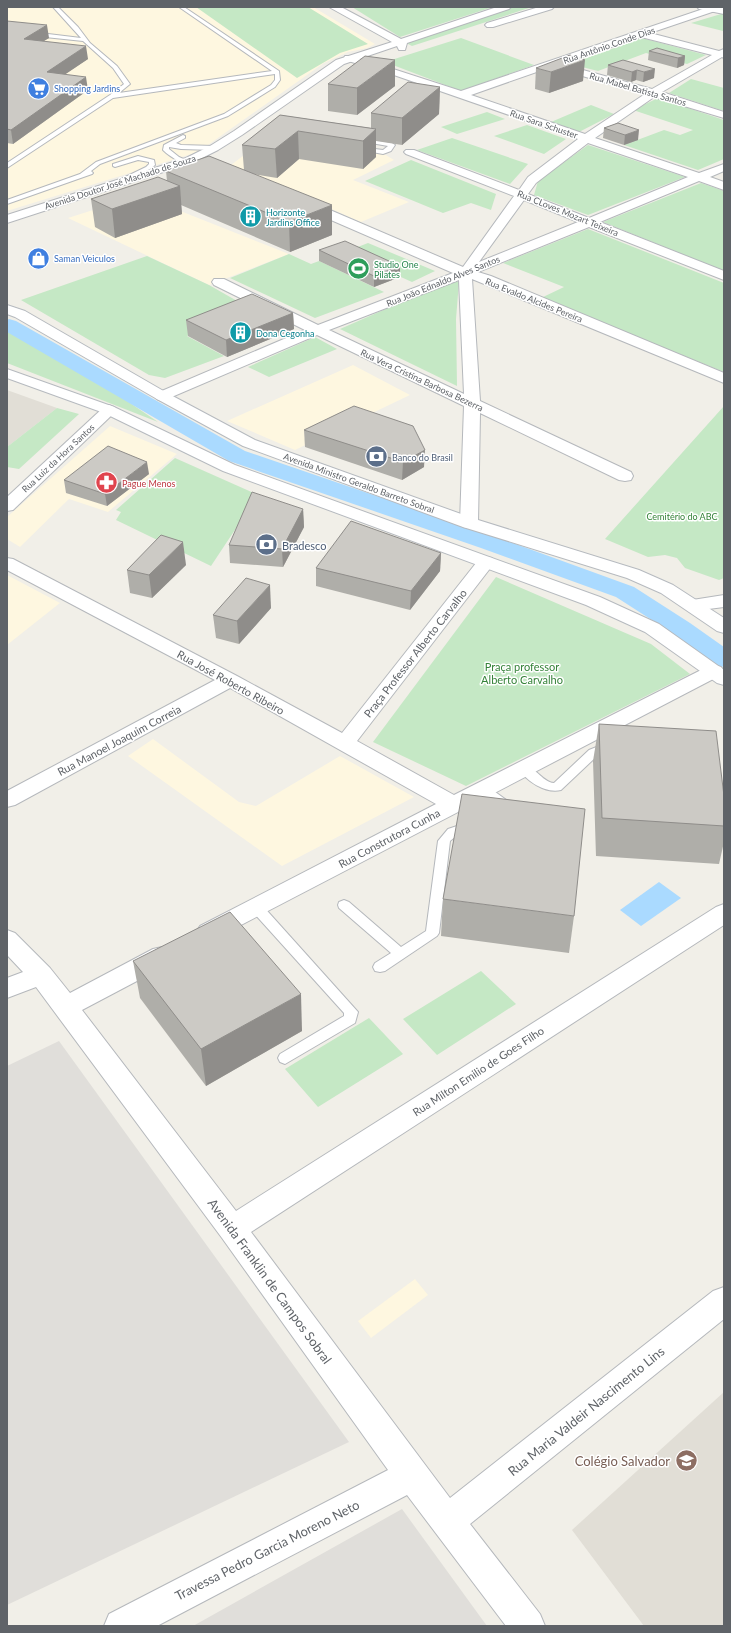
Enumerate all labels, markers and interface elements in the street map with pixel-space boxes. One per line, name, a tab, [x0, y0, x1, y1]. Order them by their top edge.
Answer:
street label: Rua Antônio Conde Dias	[562, 24, 656, 66]
street label: Rua Mabel Batista Santos	[588, 70, 688, 108]
supermarket icon: Shopping Jardins	[25, 75, 51, 101]
place label: Shopping Jardins	[54, 83, 120, 94]
street label: Rua Sara Schuster	[509, 107, 580, 141]
street label: Avenida Doutor José Machado de Souza	[43, 152, 197, 212]
street label: Rua CLoves Mozart Teixeira	[516, 188, 620, 238]
building icon: Horizonte Jardins Office	[237, 204, 263, 230]
place label: Horizonte Jardins Office	[266, 207, 320, 228]
shop icon: Saman Veiculos	[25, 245, 51, 271]
place label: Saman Veiculos	[54, 253, 115, 264]
street label: Rua João Ednaldo Alves Santos	[385, 253, 501, 309]
sports icon: Studio One Pilates	[346, 256, 372, 282]
place label: Studio One Pilates	[374, 259, 419, 280]
street label: Rua Evaldo Alcides Pereira	[484, 275, 584, 325]
building icon: Dona Cegonha	[228, 320, 254, 346]
place label: Dona Cegonha	[256, 328, 315, 339]
street label: Rua Vera Cristina Barbosa Bezerra	[359, 347, 485, 413]
street label: Rua Luiz da Hora Santos	[19, 421, 97, 495]
bank icon: Banco do Brasil	[364, 444, 390, 470]
street label: Avenida Ministro Geraldo Barreto Sobral	[282, 451, 436, 515]
place label: Banco do Brasil	[392, 452, 453, 463]
pharmacy icon: Pague Menos	[94, 470, 120, 496]
place label: Pague Menos	[122, 478, 176, 489]
park label: Cemitério do ABC	[646, 511, 718, 522]
bank icon: Bradesco	[253, 532, 279, 558]
place label: Bradesco	[282, 539, 327, 552]
street label: Praça Professor Alberto Carvalho	[361, 586, 469, 720]
street label: Rua José Roberto Ribeiro	[175, 647, 287, 717]
park label: Praça professor Alberto Carvalho	[481, 660, 563, 686]
street label: Rua Manoel Joaquim Correia	[55, 702, 183, 778]
street label: Rua Construtora Cunha	[336, 806, 442, 870]
street label: Rua Milton Emilio de Goes Filho	[410, 1024, 546, 1118]
street label: Avenida Franklin de Campos Sobral	[205, 1195, 335, 1367]
street label: Rua Maria Valdeir Nascimento Lins	[505, 1343, 668, 1479]
school or university icon: Colégio Salvador	[673, 1448, 699, 1474]
place label: Colégio Salvador	[575, 1453, 670, 1469]
street label: Travessa Pedro Garcia Moreno Neto	[172, 1496, 362, 1604]

